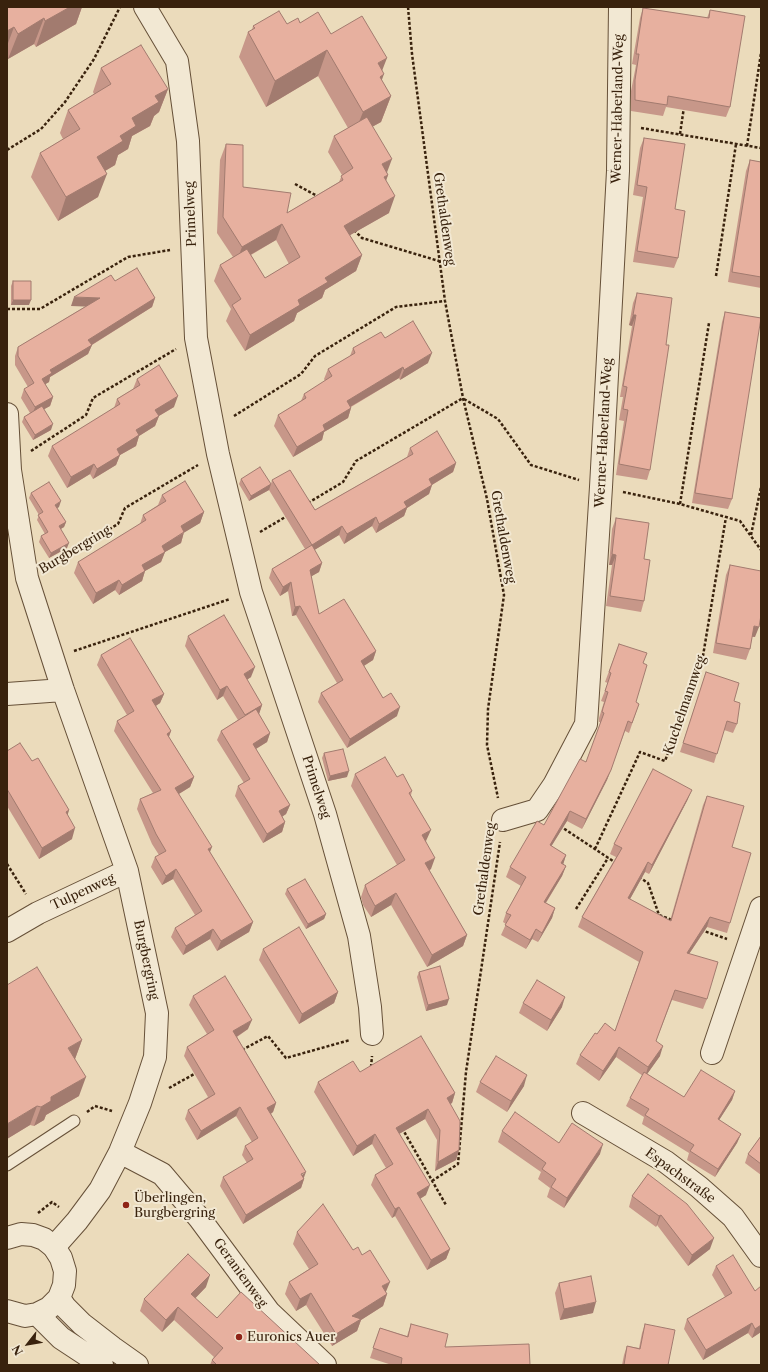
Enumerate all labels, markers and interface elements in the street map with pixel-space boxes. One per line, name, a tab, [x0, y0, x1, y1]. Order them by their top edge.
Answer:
street label: Werner-Haberland-Weg	[609, 34, 627, 184]
street label: Grethaldenweg	[430, 171, 458, 267]
street label: Primelweg	[182, 181, 200, 247]
street label: Werner-Haberland-Weg	[592, 358, 616, 508]
street label: Grethaldenweg	[487, 489, 519, 585]
street label: Burgbergring	[36, 522, 114, 578]
street label: Kuchelmannweg	[661, 653, 709, 757]
street label: Primelweg	[298, 753, 334, 821]
street label: Grethaldenweg	[471, 821, 499, 917]
street label: Tulpenweg	[49, 870, 117, 914]
street label: Burgbergring	[130, 919, 162, 1001]
street label: Espachstraße	[642, 1145, 718, 1207]
place label: Überlingen, Burgbergring	[134, 1190, 215, 1221]
marker: Überlingen, Burgbergring	[121, 1200, 131, 1210]
street label: Geranienweg	[210, 1235, 270, 1311]
north arrow	[8, 1324, 48, 1364]
place label: Euronics Auer	[247, 1329, 336, 1345]
marker: Euronics Auer	[234, 1332, 244, 1342]
text: N	[9, 1342, 26, 1358]

